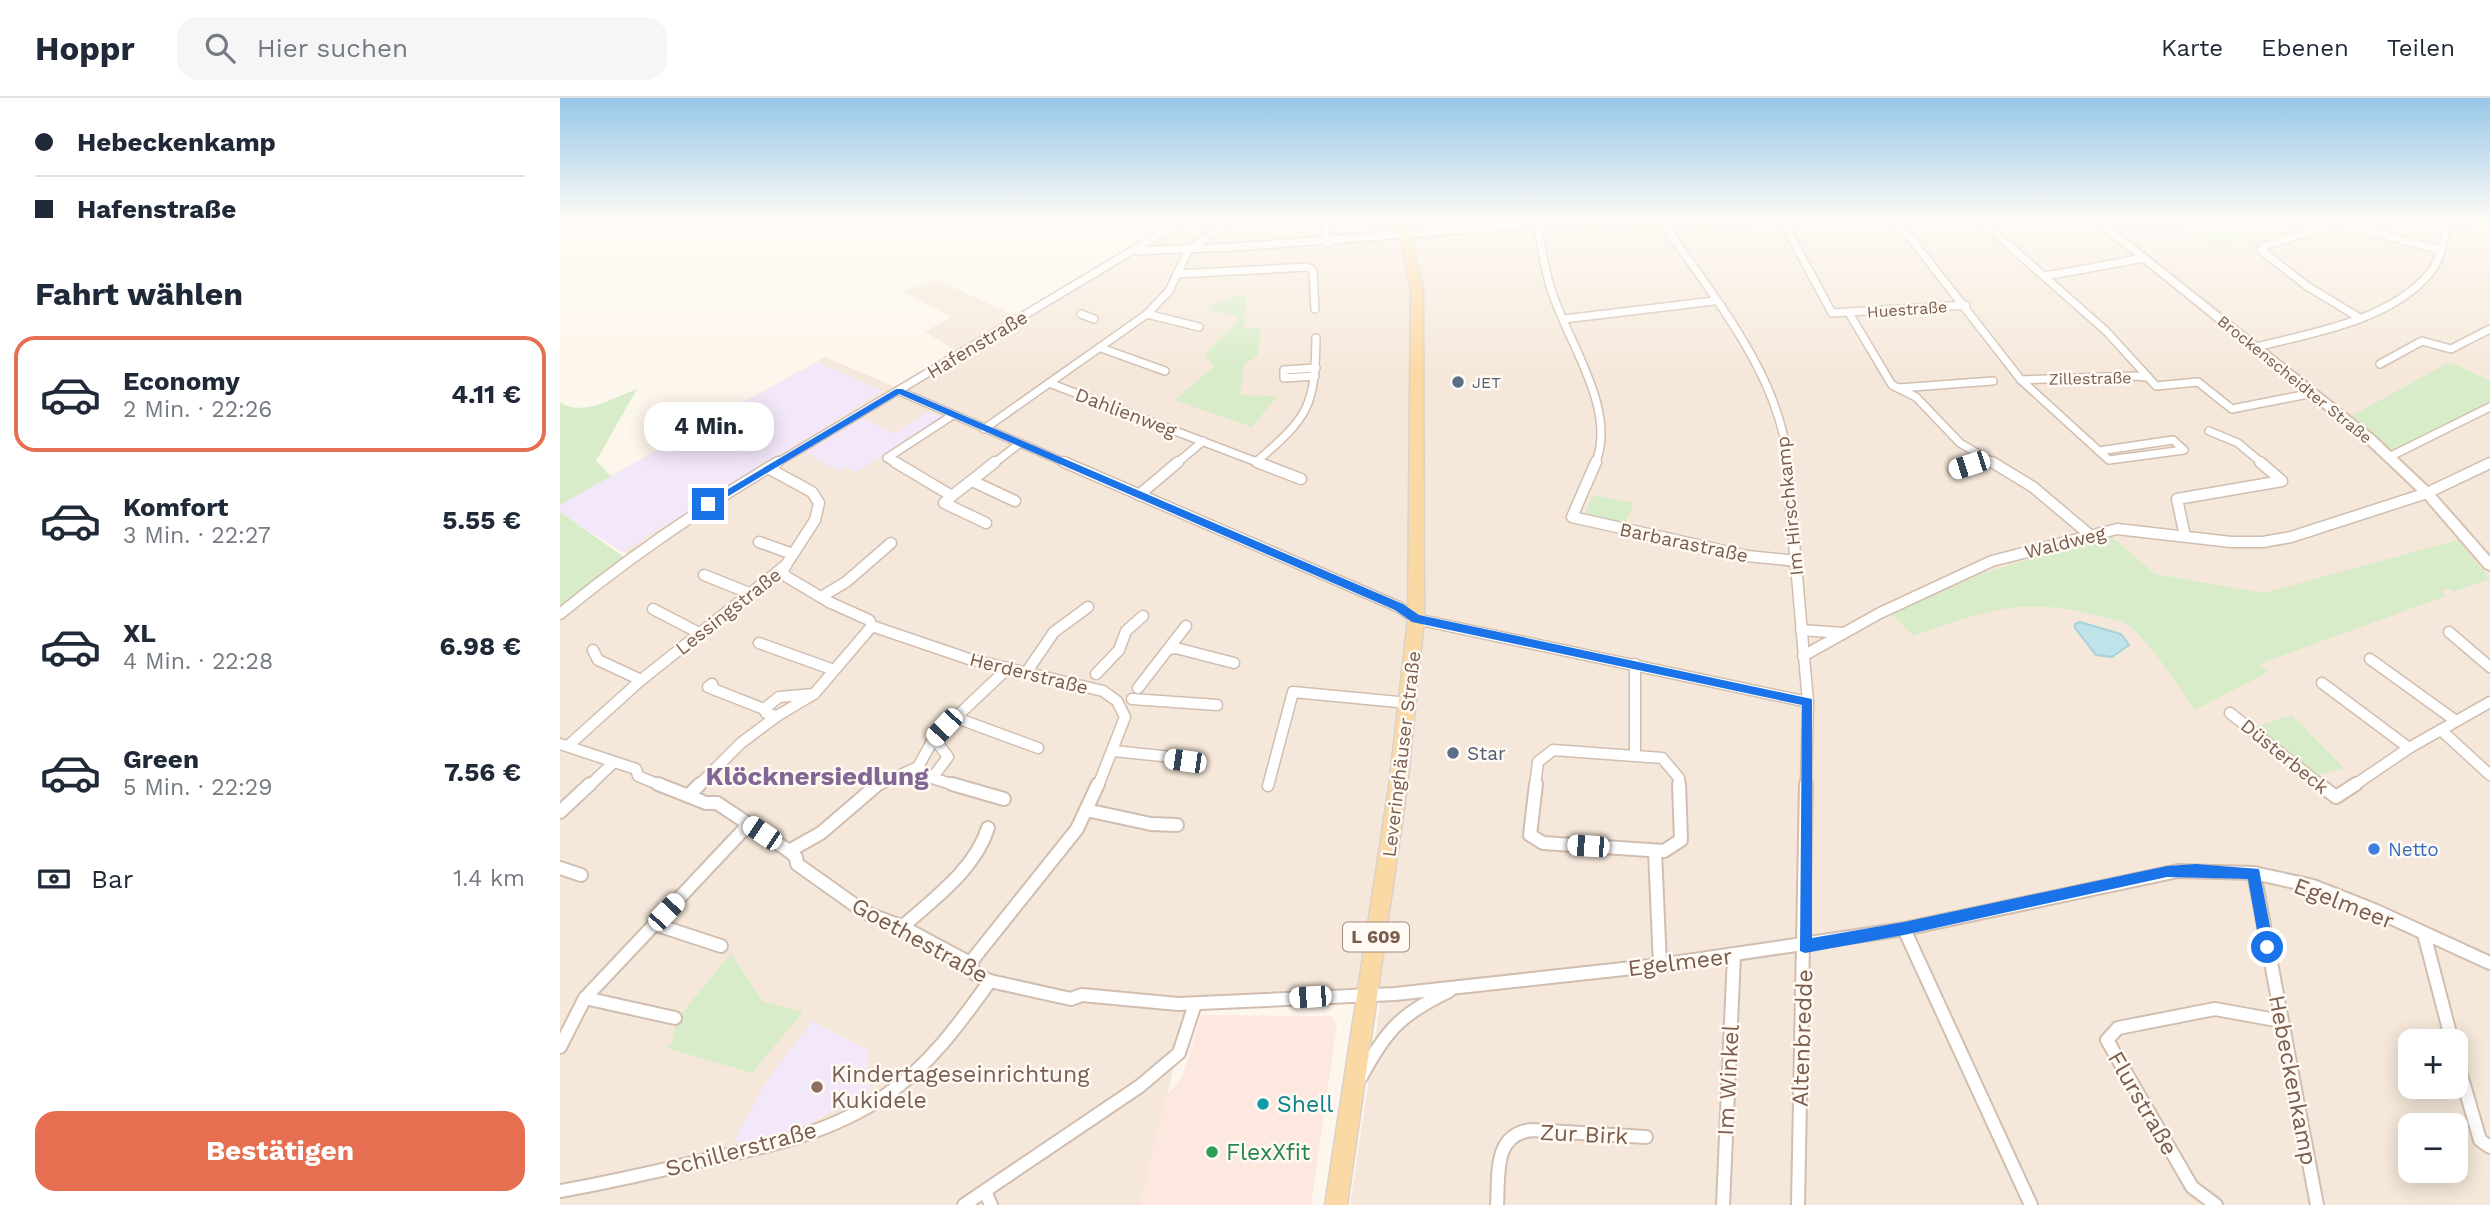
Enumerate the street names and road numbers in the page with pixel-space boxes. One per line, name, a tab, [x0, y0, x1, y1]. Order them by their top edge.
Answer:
street label: Huestraße	[1866, 297, 1948, 322]
street label: Hafenstraße	[923, 305, 1032, 383]
street label: Brockenscheidter Straße	[2214, 311, 2376, 448]
street label: Zillestraße	[2048, 368, 2132, 389]
street label: Dahlienweg	[1072, 383, 1180, 443]
street label: Im Hirschkamp	[1771, 435, 1808, 577]
street label: Barbarastraße	[1618, 518, 1750, 567]
street label: Waldweg	[2022, 521, 2109, 564]
street label: Lessingstraße	[671, 563, 786, 660]
street label: Herderstraße	[967, 648, 1091, 699]
street label: Leveringhäuser Straße	[1377, 650, 1426, 858]
street label: Düsterbeck	[2236, 714, 2333, 799]
street label: Egelmeer	[2290, 872, 2398, 935]
street label: Goethestraße	[847, 892, 993, 989]
road number: L 609	[1343, 922, 1409, 952]
street label: Egelmeer	[1626, 943, 1734, 982]
street label: Altenbredde	[1787, 969, 1818, 1107]
street label: Hebeckenkamp	[2263, 993, 2322, 1168]
street label: Im Winkel	[1712, 1024, 1745, 1136]
street label: Flurstraße	[2102, 1047, 2183, 1160]
street label: Schillerstraße	[663, 1116, 820, 1183]
street label: Zur Birk	[1539, 1119, 1629, 1150]

